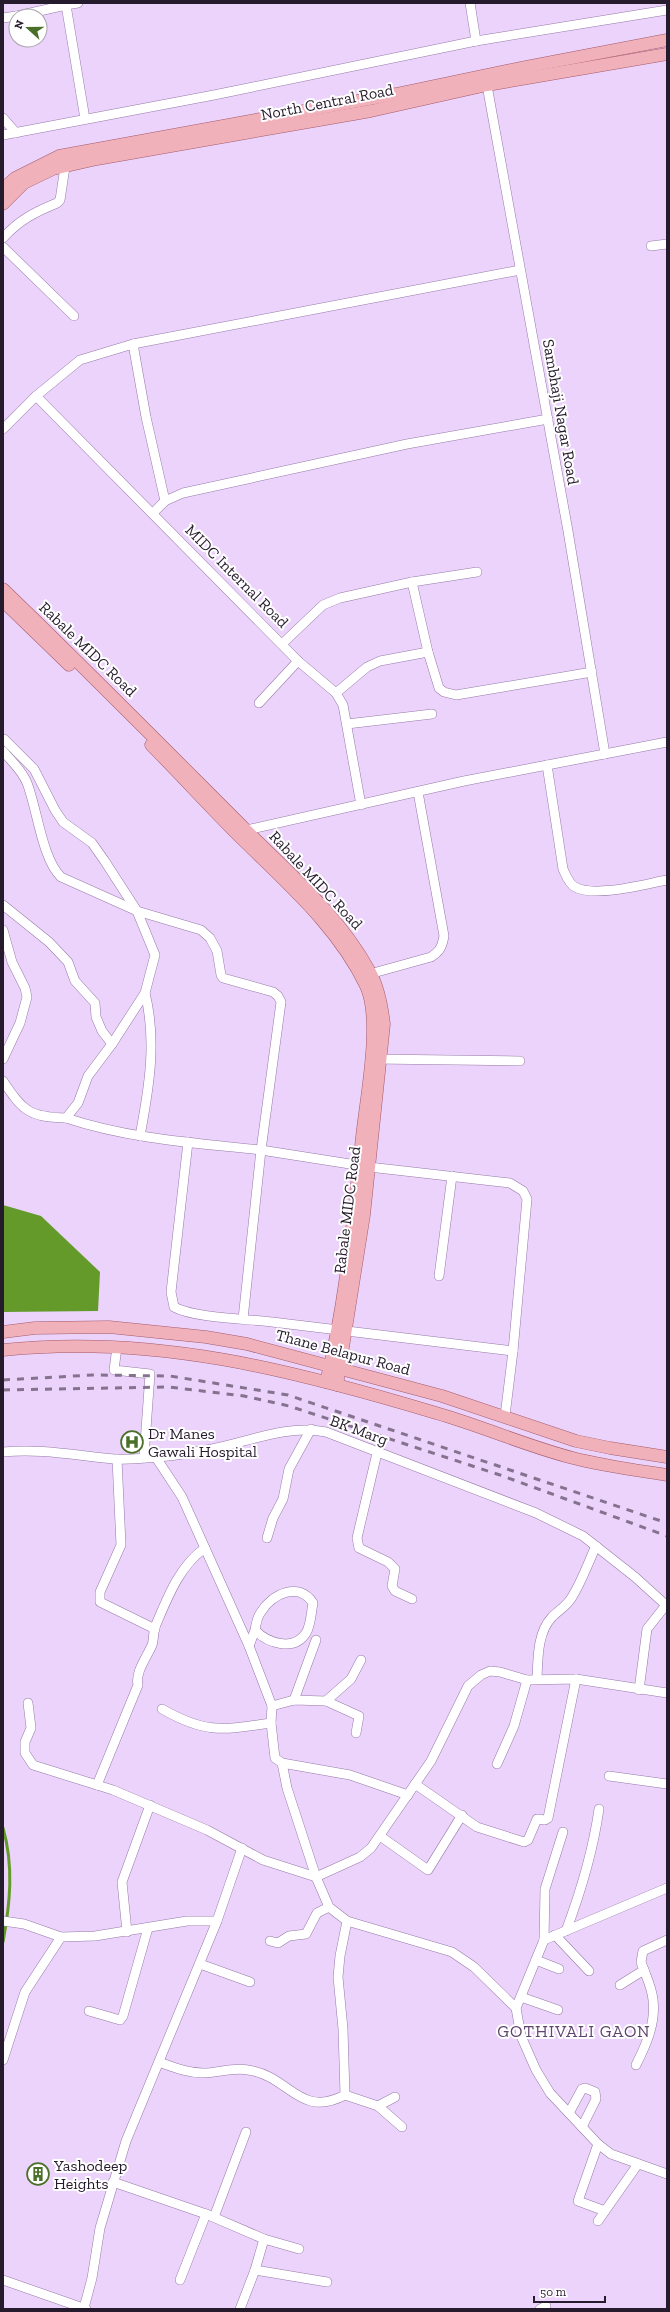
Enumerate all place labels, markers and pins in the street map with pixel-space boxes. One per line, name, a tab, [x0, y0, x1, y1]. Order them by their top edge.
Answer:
place label: Dr Manes Gawali Hospital	[148, 1424, 257, 1461]
hospital icon: Dr Manes Gawali Hospital	[119, 1429, 145, 1455]
place label: Yashodeep Heights	[53, 2156, 127, 2193]
building icon: Yashodeep Heights	[25, 2161, 51, 2187]

